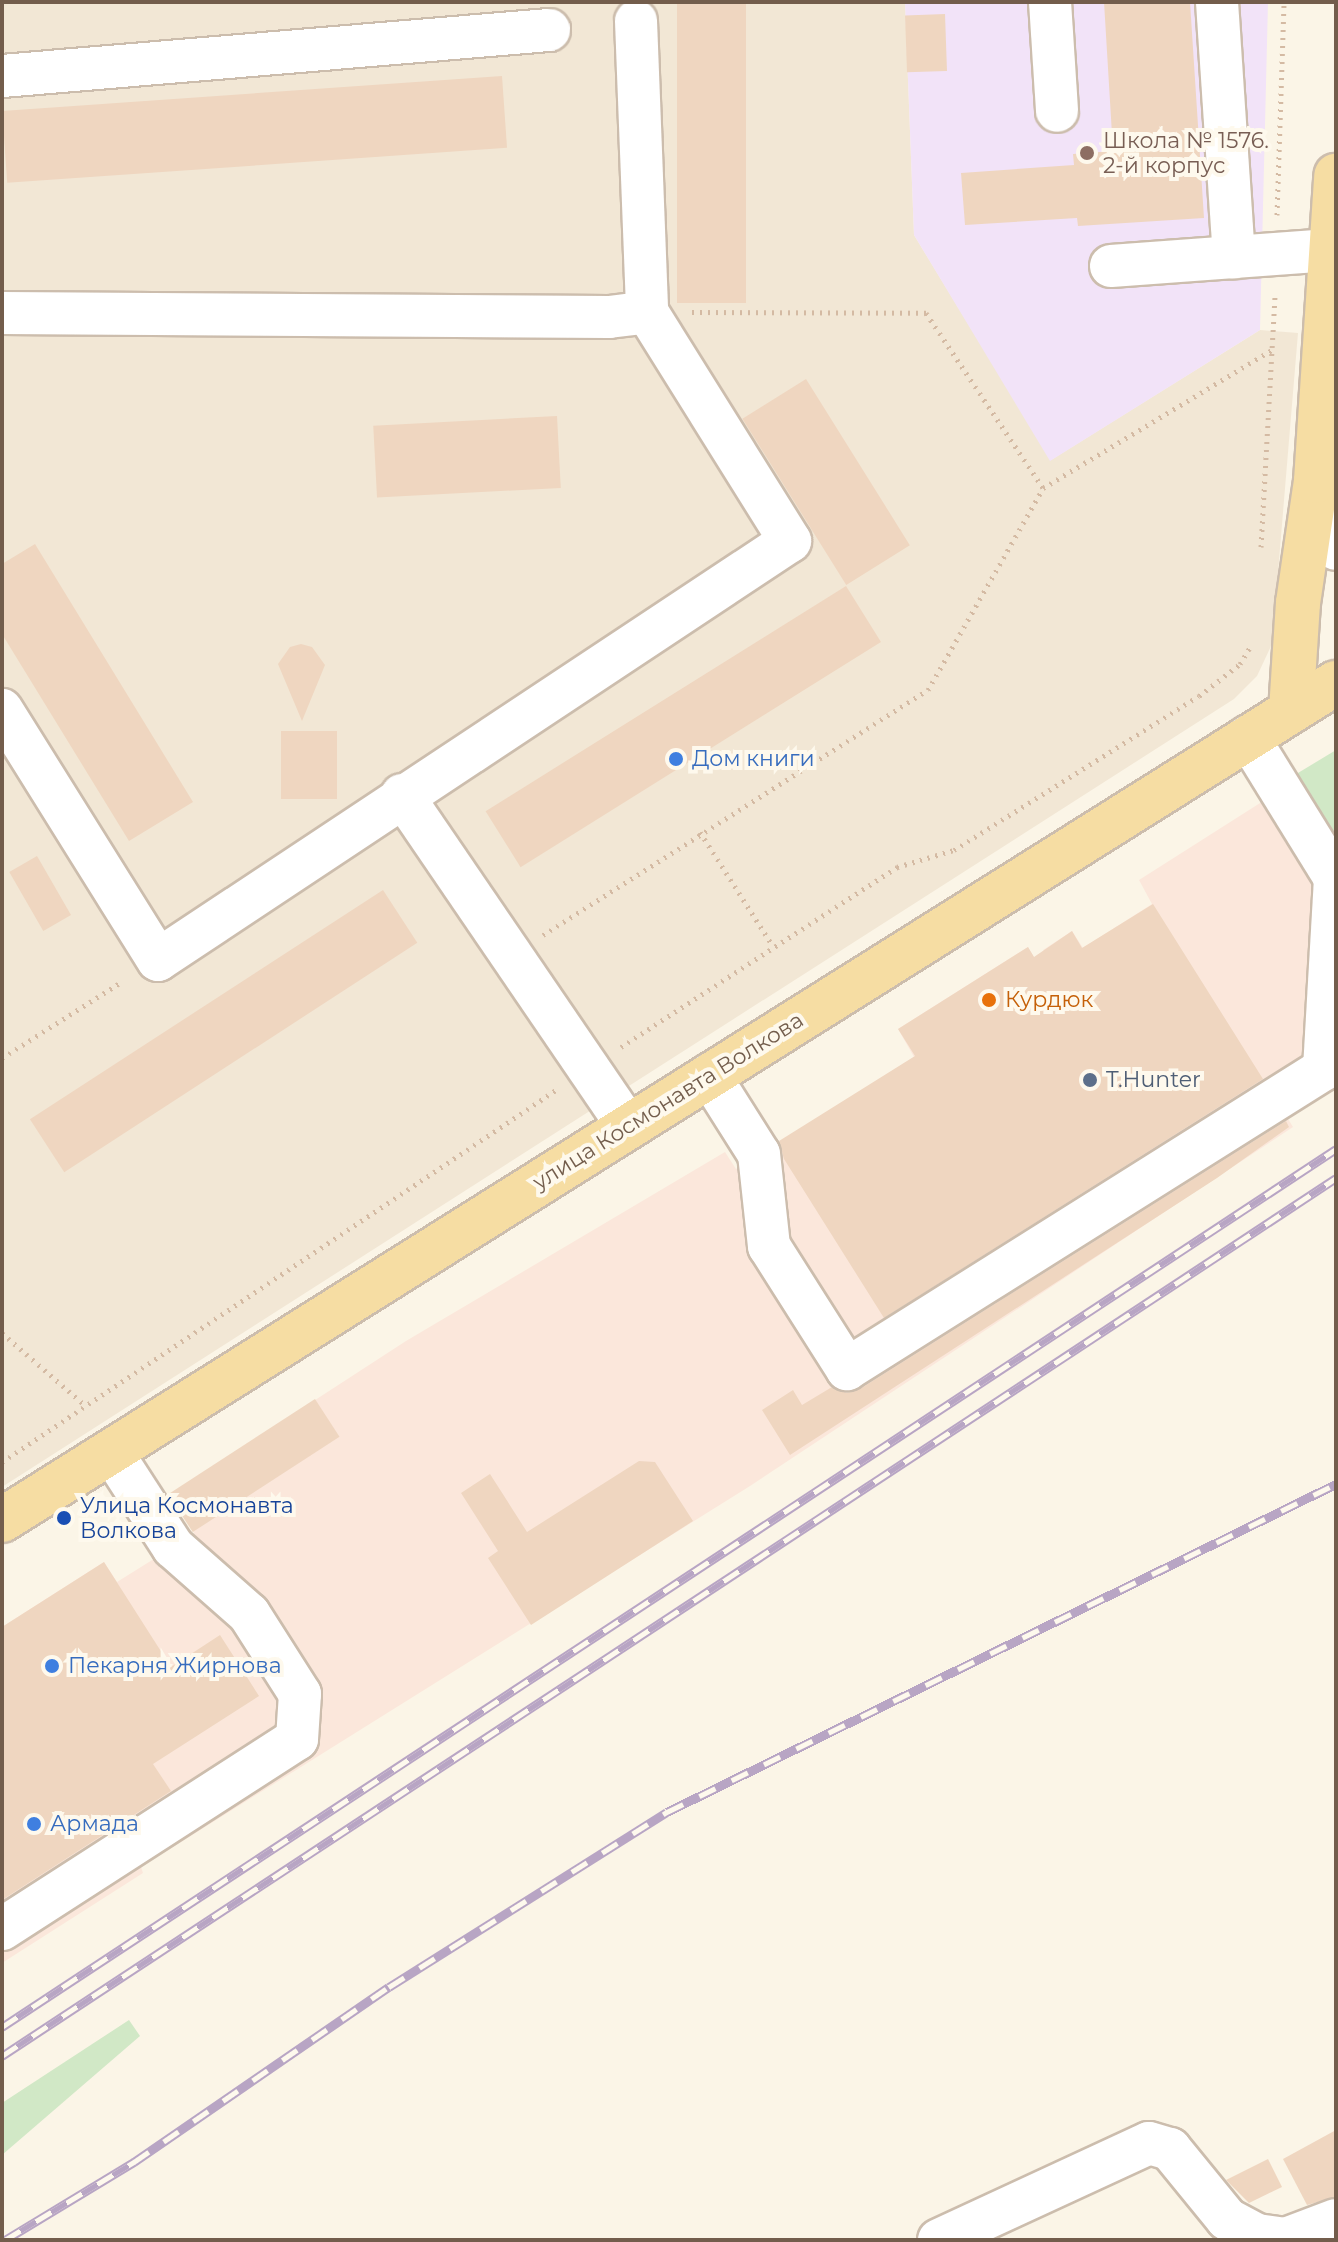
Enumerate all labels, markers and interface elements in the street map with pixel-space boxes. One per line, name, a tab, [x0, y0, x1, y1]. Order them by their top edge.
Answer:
place label: Школа № 1576. 2-й корпус	[1103, 127, 1269, 178]
marker: Школа № 1576. 2-й корпус	[1078, 144, 1096, 162]
place label: Дом книги	[692, 746, 815, 772]
marker: Дом книги	[667, 750, 685, 768]
place label: Курдюк	[1005, 987, 1093, 1013]
marker: Курдюк	[980, 991, 998, 1009]
street label: улица Космонавта Волкова	[528, 1007, 808, 1195]
place label: T.Hunter	[1106, 1067, 1201, 1093]
marker: T.Hunter	[1081, 1071, 1099, 1089]
place label: Улица Космонавта Волкова	[80, 1492, 294, 1544]
marker: Улица Космонавта Волкова	[55, 1509, 73, 1527]
place label: Пекарня Жирнова	[68, 1653, 281, 1679]
marker: Пекарня Жирнова	[43, 1657, 61, 1675]
place label: Армада	[50, 1811, 139, 1837]
marker: Армада	[25, 1815, 43, 1833]

